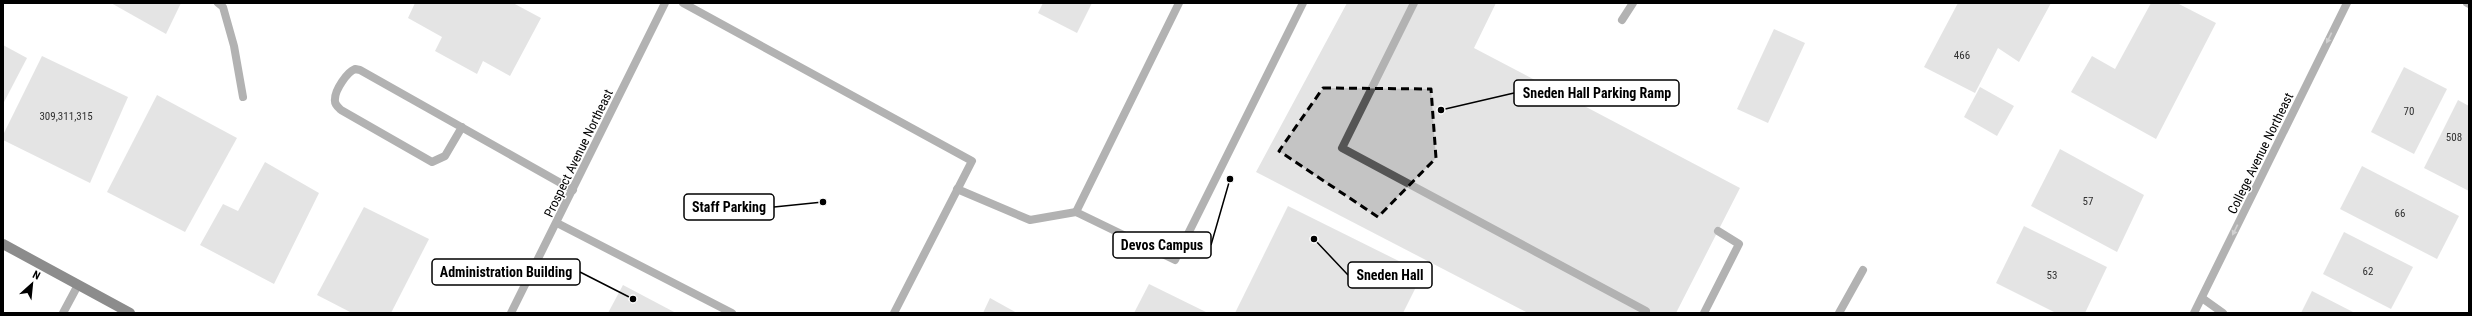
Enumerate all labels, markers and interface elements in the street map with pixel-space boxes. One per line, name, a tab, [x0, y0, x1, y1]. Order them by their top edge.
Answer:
one-way arrow	[2326, 32, 2332, 44]
house number: 466	[1954, 49, 1970, 62]
callout: Sneden Hall Parking Ramp	[1514, 80, 1679, 106]
text: Sneden Hall Parking Ramp	[1523, 85, 1671, 101]
street label: Prospect Avenue Northeast	[541, 87, 616, 220]
street label: College Avenue Northeast	[2225, 90, 2296, 216]
house number: 70	[2404, 105, 2414, 118]
house number: 309,311,315	[39, 110, 93, 123]
house number: 508	[2446, 131, 2462, 144]
callout: Staff Parking	[684, 194, 774, 220]
house number: 57	[2083, 195, 2093, 208]
text: Staff Parking	[692, 199, 766, 215]
house number: 66	[2395, 207, 2405, 220]
one-way arrow	[2232, 224, 2238, 236]
callout: Devos Campus	[1113, 232, 1211, 258]
text: Devos Campus	[1121, 237, 1203, 253]
callout: Administration Building	[432, 259, 580, 285]
callout: Sneden Hall	[1348, 262, 1432, 288]
north arrow	[12, 264, 52, 304]
text: Administration Building	[440, 264, 572, 280]
house number: 62	[2363, 265, 2373, 278]
text: Sneden Hall	[1356, 267, 1424, 283]
text: N	[30, 268, 42, 283]
house number: 53	[2047, 269, 2057, 282]

